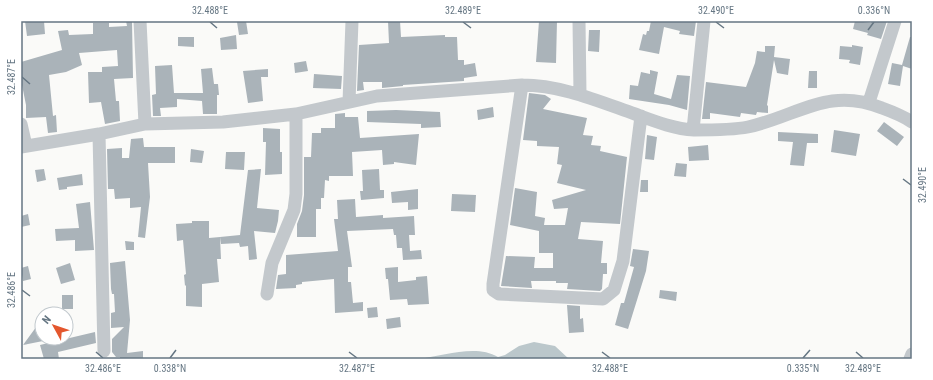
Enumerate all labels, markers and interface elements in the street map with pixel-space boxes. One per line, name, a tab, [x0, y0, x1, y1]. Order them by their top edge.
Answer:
text: 32.488°E	[192, 5, 228, 16]
text: 32.489°E	[445, 5, 481, 16]
text: 32.490°E	[698, 5, 734, 16]
text: 0.336°N	[858, 5, 890, 16]
text: 32.487°E	[6, 59, 17, 95]
text: 32.490°E	[917, 167, 928, 203]
text: 32.486°E	[6, 272, 17, 308]
north arrow	[34, 306, 74, 346]
text: N	[40, 313, 54, 327]
text: 32.486°E	[85, 363, 121, 374]
text: 0.338°N	[154, 363, 186, 374]
text: 32.487°E	[339, 363, 375, 374]
text: 32.488°E	[592, 363, 628, 374]
text: 0.335°N	[787, 363, 819, 374]
text: 32.489°E	[845, 363, 881, 374]

